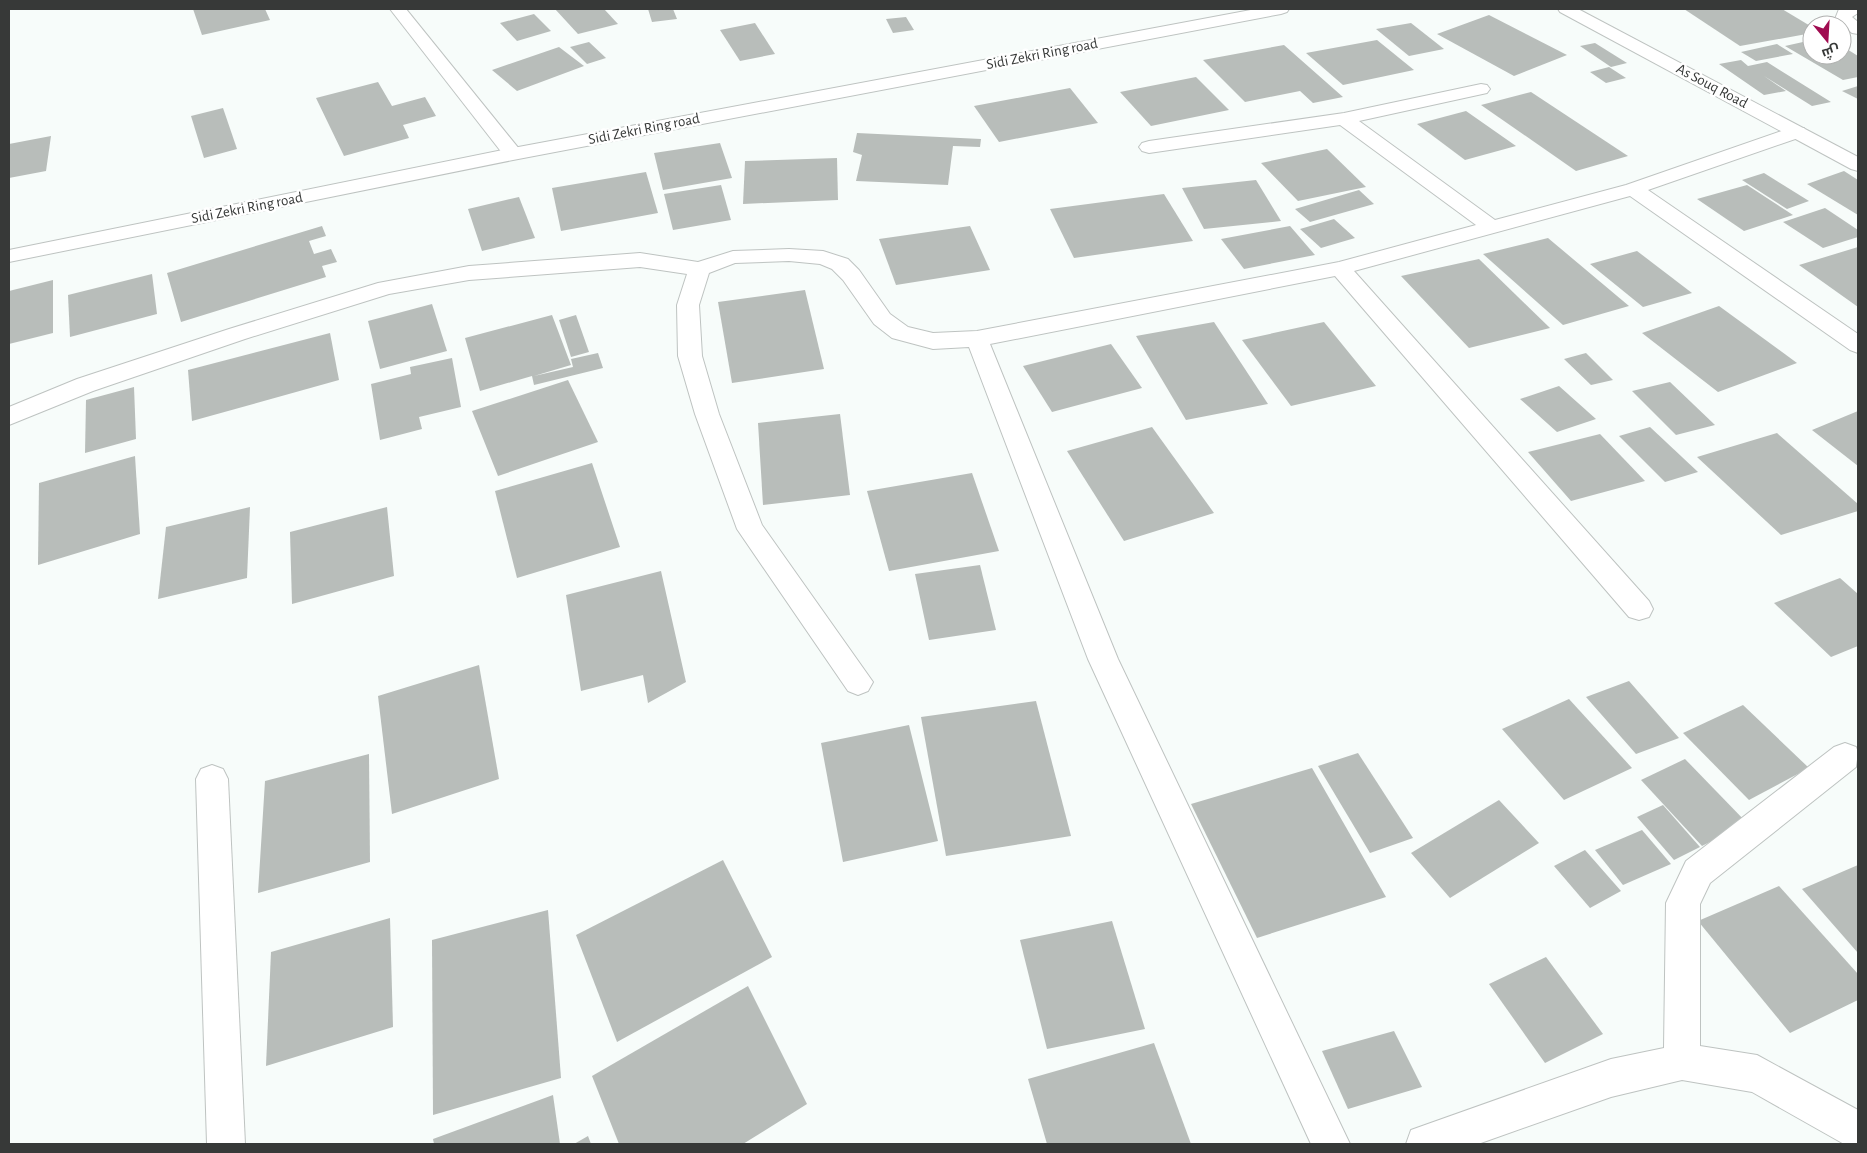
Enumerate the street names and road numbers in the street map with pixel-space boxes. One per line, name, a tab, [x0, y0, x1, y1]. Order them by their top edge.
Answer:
street label: Sidi Zekri Ring road	[985, 36, 1099, 72]
street label: As Souq Road	[1674, 61, 1750, 111]
street label: Sidi Zekri Ring road	[587, 111, 701, 147]
street label: Sidi Zekri Ring road	[190, 190, 304, 226]

